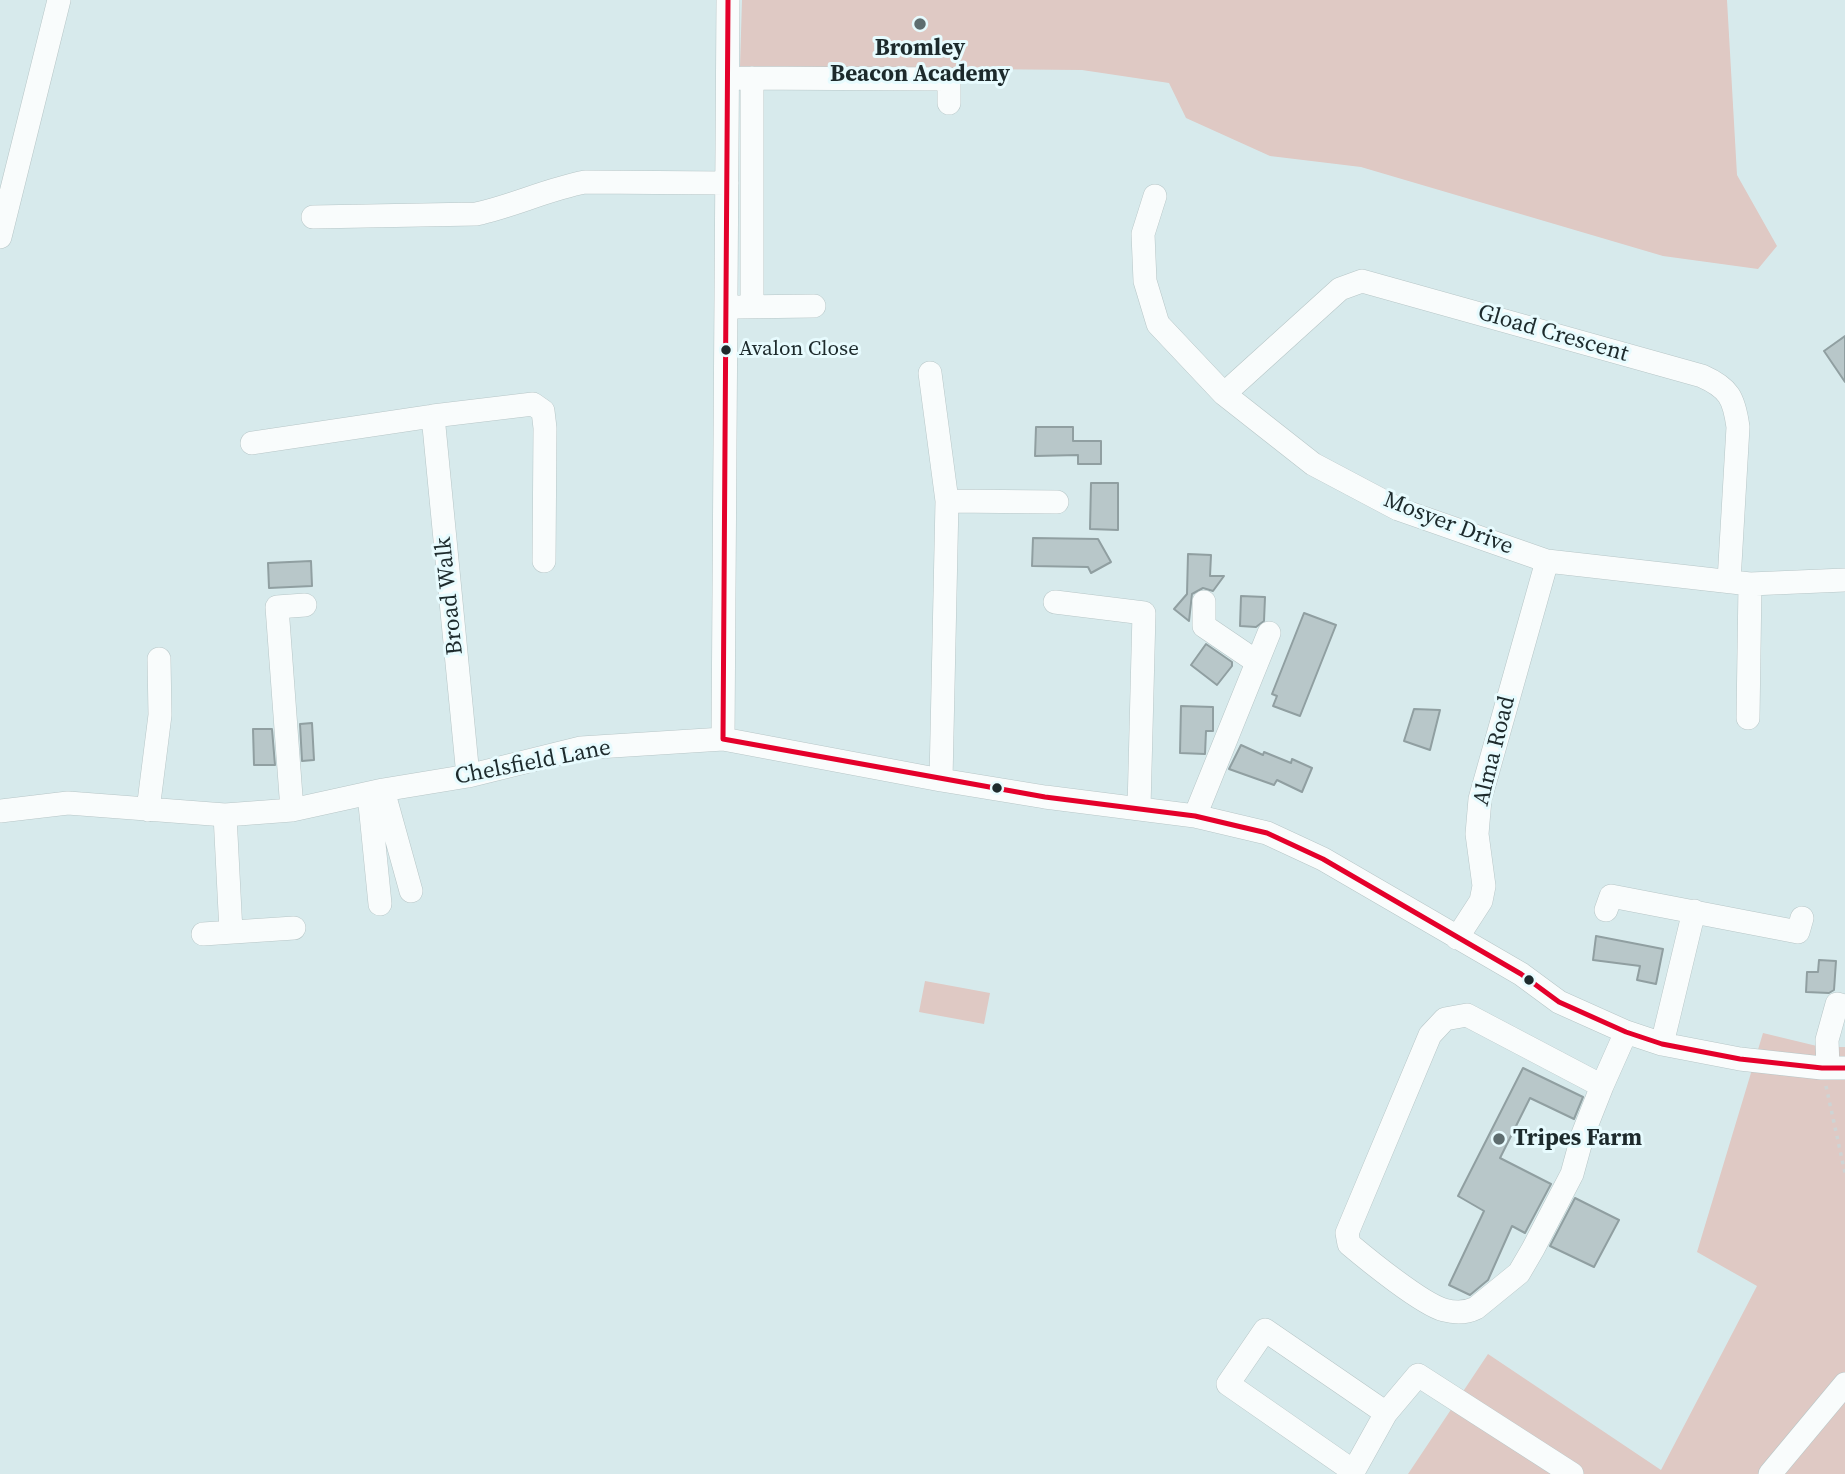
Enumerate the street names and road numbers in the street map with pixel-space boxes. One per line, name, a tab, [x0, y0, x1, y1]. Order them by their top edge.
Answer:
street label: Gload Crescent	[1475, 299, 1631, 369]
street label: Mosyer Drive	[1379, 487, 1517, 561]
street label: Broad Walk	[430, 536, 470, 656]
street label: Alma Road	[1468, 693, 1522, 809]
street label: Chelsfield Lane	[453, 734, 613, 792]

